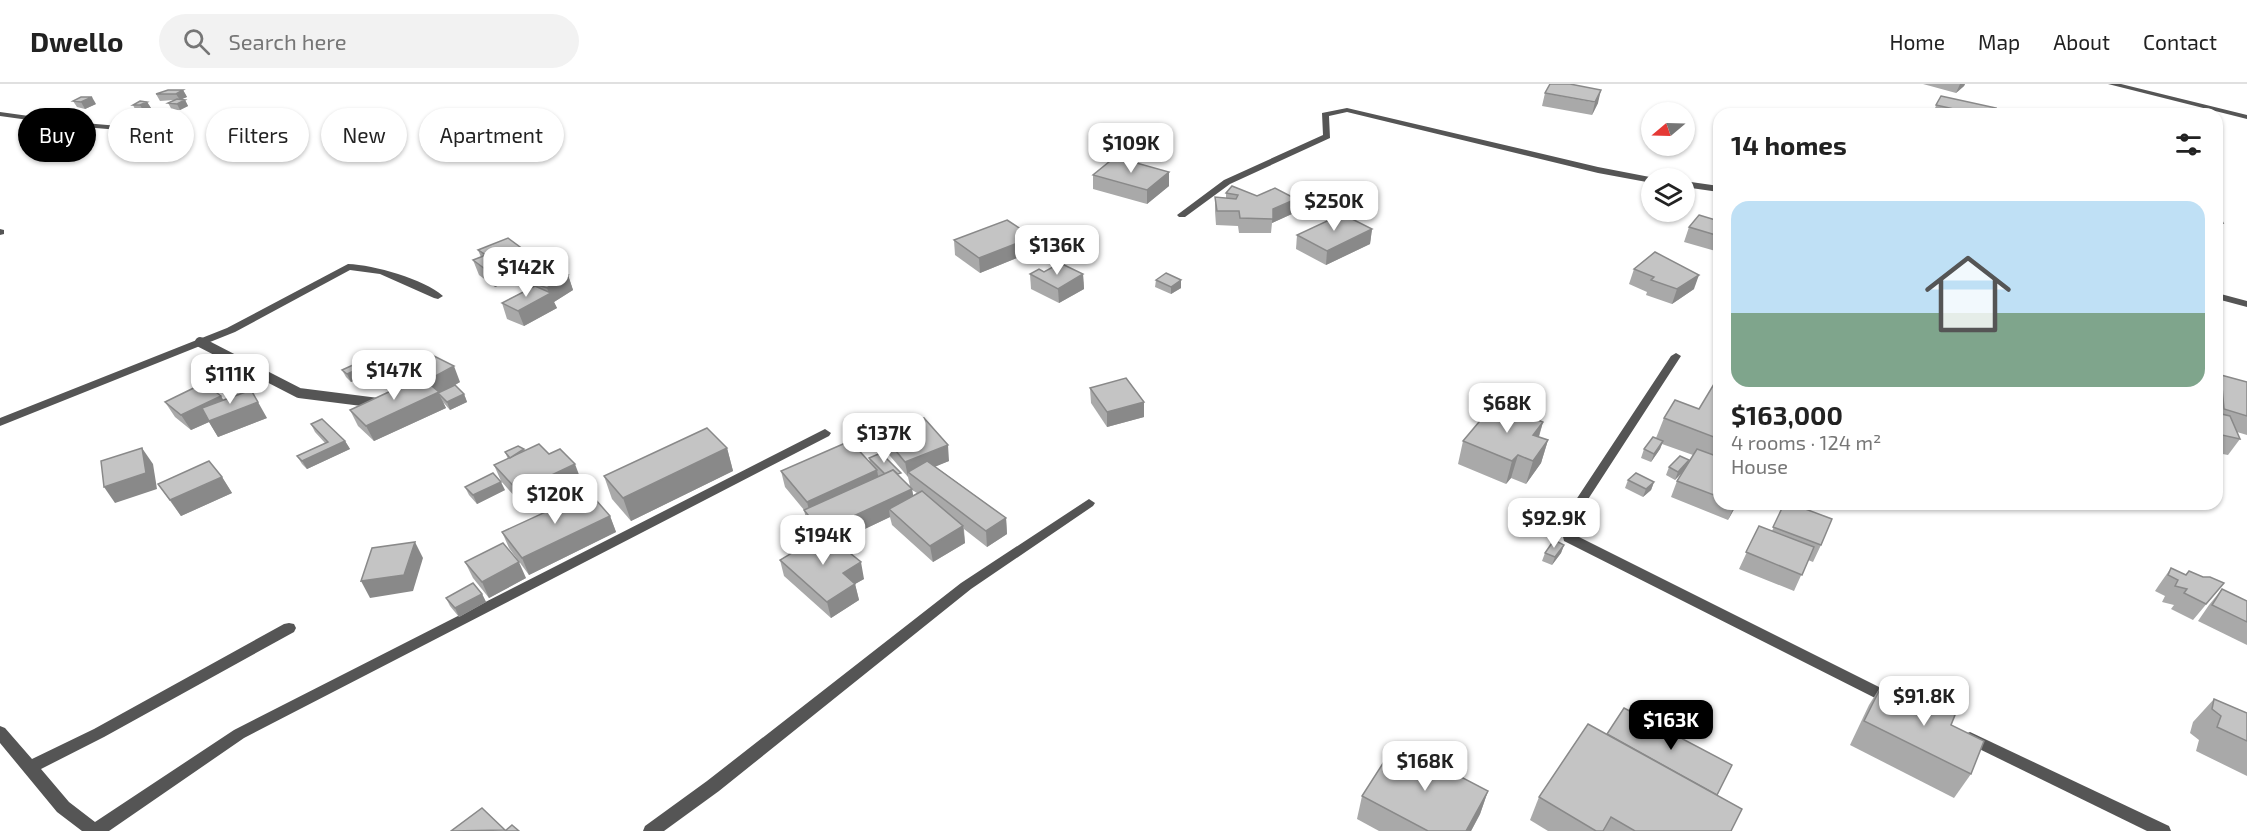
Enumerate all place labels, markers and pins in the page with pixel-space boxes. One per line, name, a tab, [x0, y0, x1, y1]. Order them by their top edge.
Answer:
pin: $109K	[1089, 123, 1173, 174]
pin: $250K	[1292, 181, 1376, 232]
pin: $136K	[1015, 225, 1099, 276]
pin: $142K	[484, 247, 568, 298]
pin: $147K	[352, 350, 436, 401]
pin: $111K	[188, 354, 272, 405]
pin: $68K	[1471, 383, 1543, 434]
pin: $137K	[842, 413, 926, 464]
pin: $120K	[513, 474, 597, 525]
pin: $92.9K	[1505, 498, 1603, 549]
pin: $194K	[781, 515, 865, 566]
pin: $91.8K	[1875, 676, 1973, 727]
pin: $163K	[1629, 700, 1713, 751]
pin: $168K	[1383, 741, 1467, 792]

